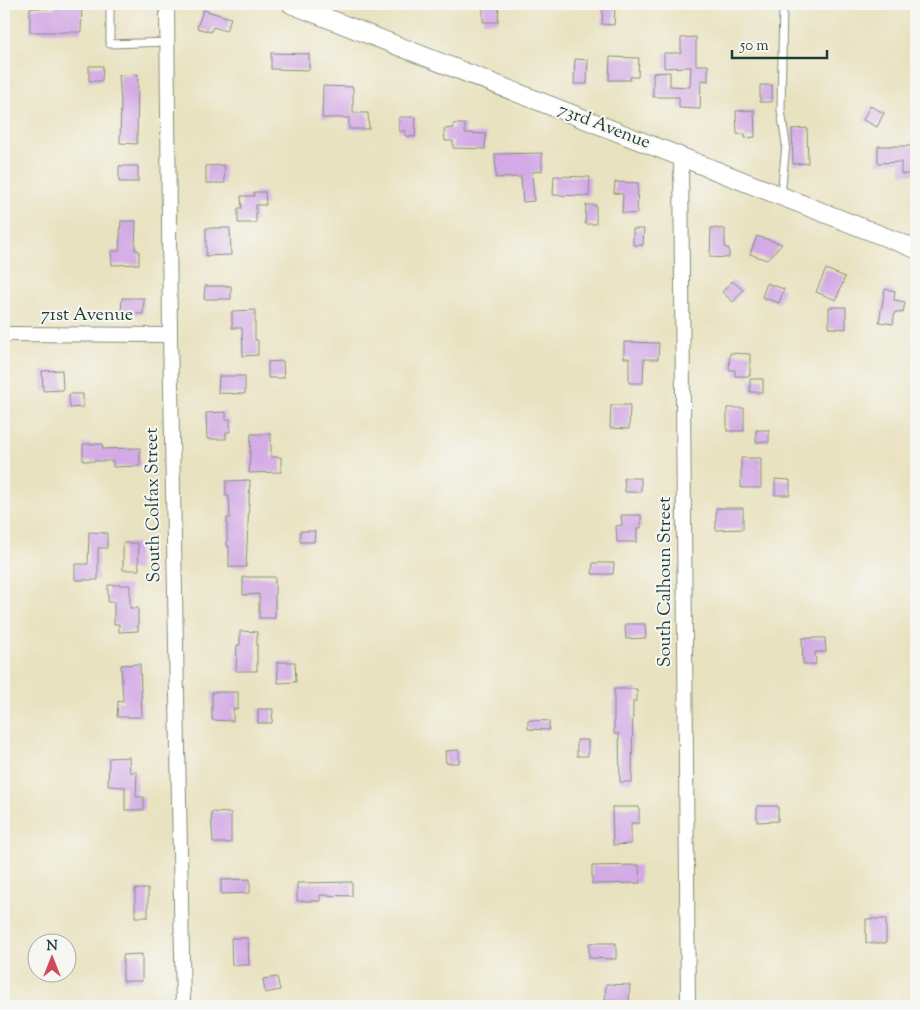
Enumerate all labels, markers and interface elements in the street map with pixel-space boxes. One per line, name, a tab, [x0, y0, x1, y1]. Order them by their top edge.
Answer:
scale bar	[732, 28, 828, 60]
text: 50 m	[739, 36, 769, 57]
street label: 73rd Avenue	[554, 97, 654, 157]
street label: 71st Avenue	[41, 303, 133, 329]
street label: South Colfax Street	[140, 427, 168, 583]
street label: South Calhoun Street	[653, 497, 679, 667]
north arrow	[28, 932, 78, 982]
text: N	[46, 937, 58, 957]

